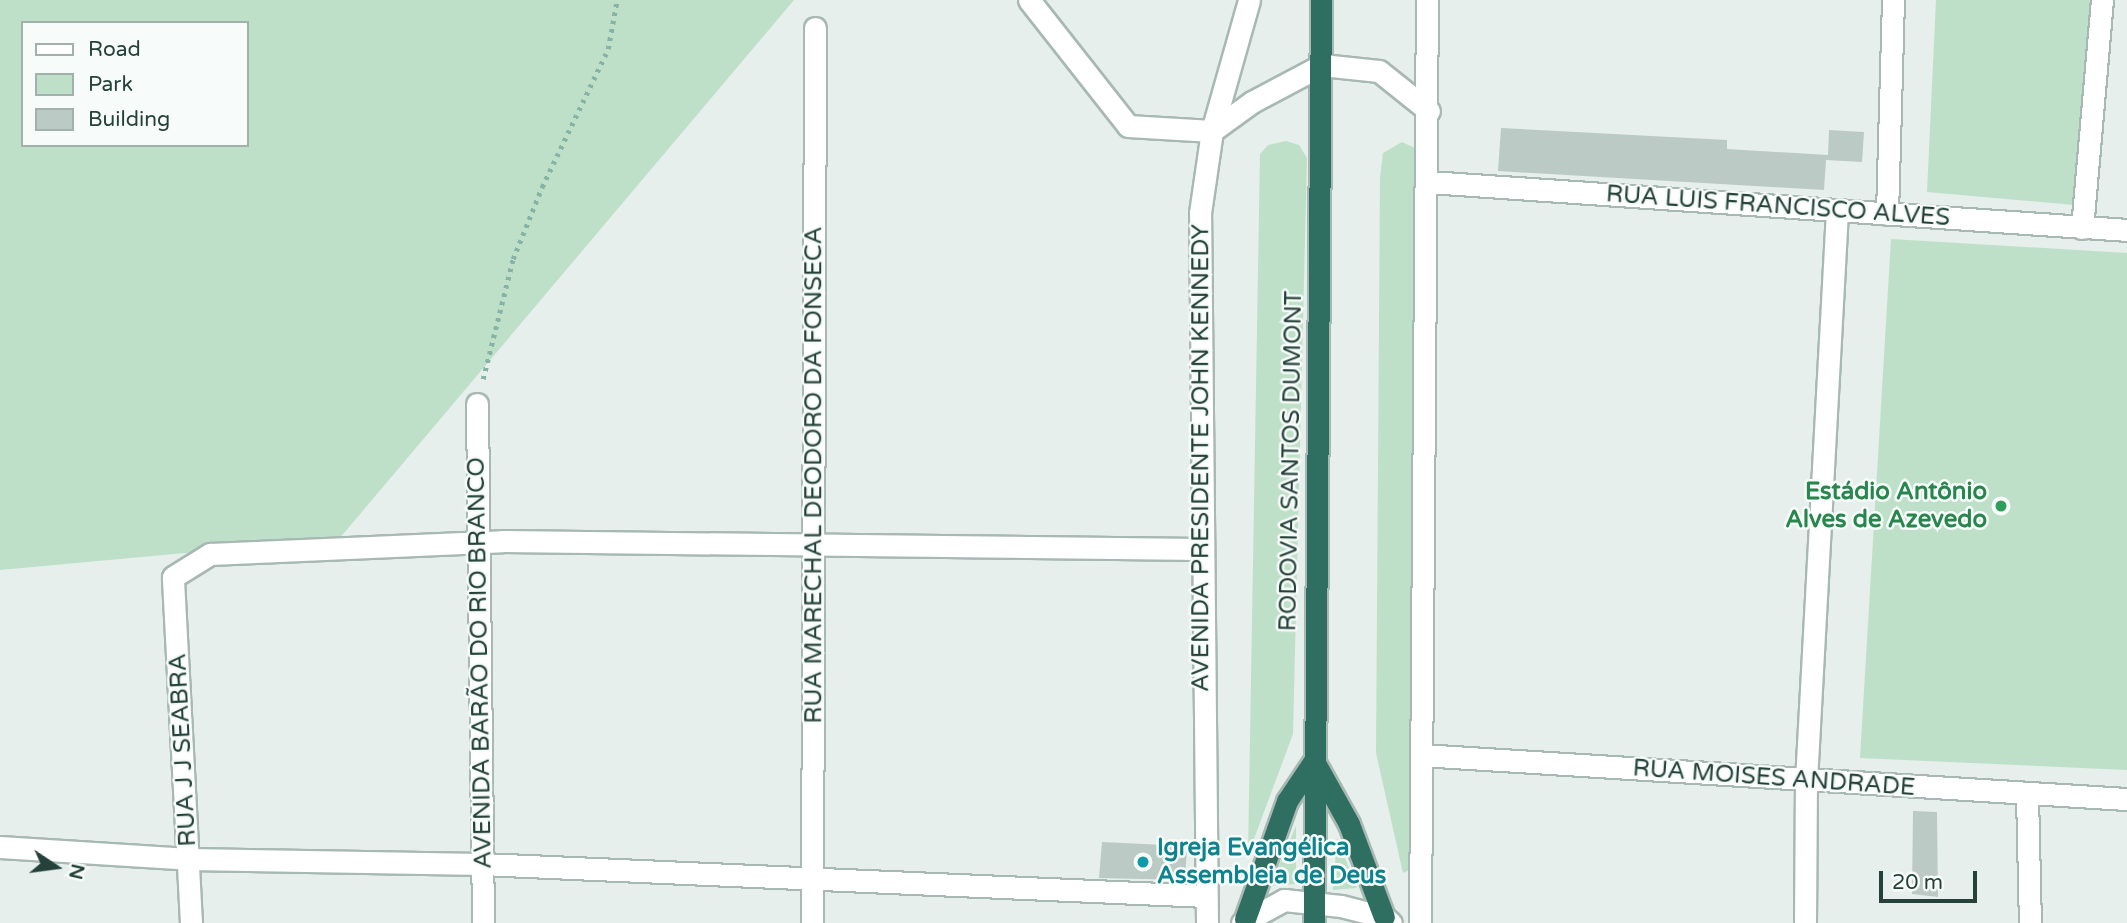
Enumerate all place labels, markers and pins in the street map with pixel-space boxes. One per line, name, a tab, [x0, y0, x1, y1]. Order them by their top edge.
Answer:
place label: Estádio Antônio Alves de Azevedo	[1785, 478, 1987, 534]
marker: Estádio Antônio Alves de Azevedo	[1993, 498, 2009, 514]
place label: Igreja Evangélica Assembleia de Deus	[1157, 834, 1386, 890]
marker: Igreja Evangélica Assembleia de Deus	[1135, 854, 1151, 870]

